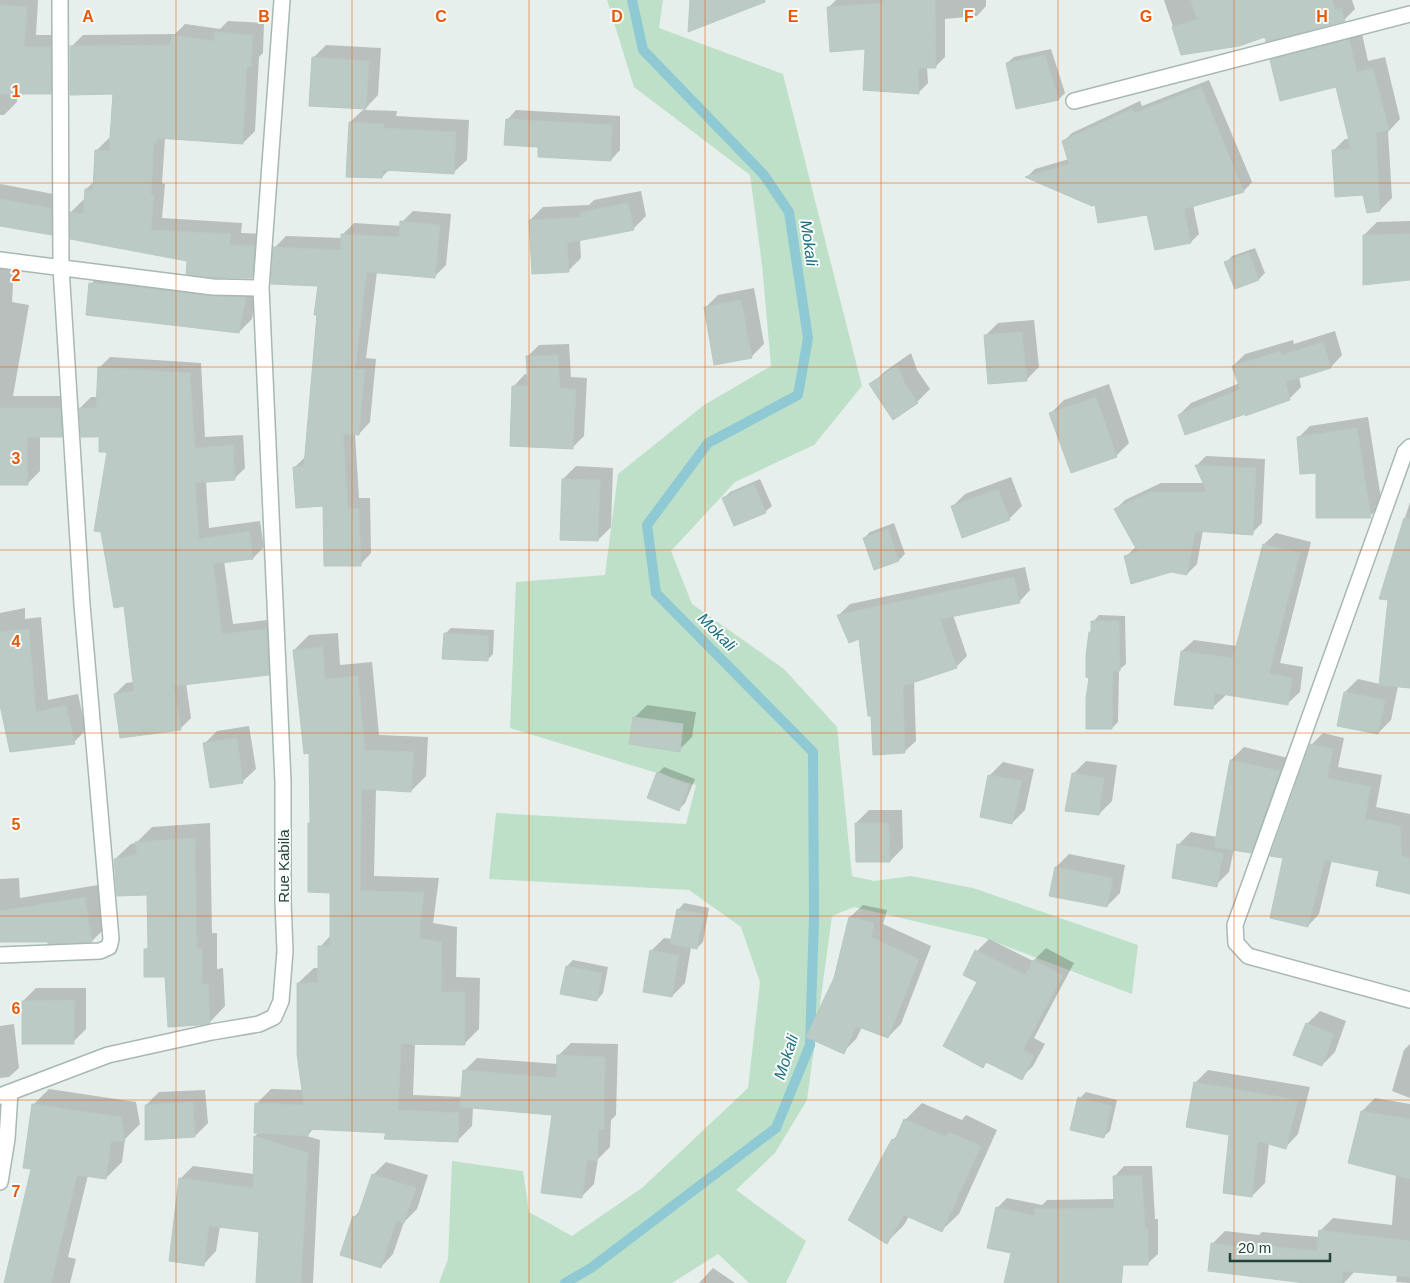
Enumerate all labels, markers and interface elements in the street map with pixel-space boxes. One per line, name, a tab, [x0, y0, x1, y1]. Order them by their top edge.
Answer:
text: A	[82, 8, 94, 25]
text: B	[258, 8, 270, 25]
text: C	[435, 8, 447, 25]
text: D	[611, 8, 623, 25]
text: E	[788, 8, 799, 25]
text: F	[964, 8, 974, 25]
text: G	[1140, 8, 1152, 25]
text: H	[1316, 8, 1328, 25]
text: 1	[12, 83, 21, 100]
water label: Mokali	[797, 219, 821, 268]
text: 2	[12, 267, 21, 284]
text: 3	[12, 450, 21, 467]
water label: Mokali	[695, 610, 740, 655]
text: 4	[12, 633, 21, 650]
text: 5	[12, 816, 21, 833]
street label: Rue Kabila	[275, 829, 292, 903]
text: 6	[12, 1000, 21, 1017]
water label: Mokali	[771, 1032, 801, 1082]
text: 7	[12, 1183, 21, 1200]
scale bar	[1230, 1230, 1330, 1262]
text: 20 m	[1238, 1239, 1271, 1256]

